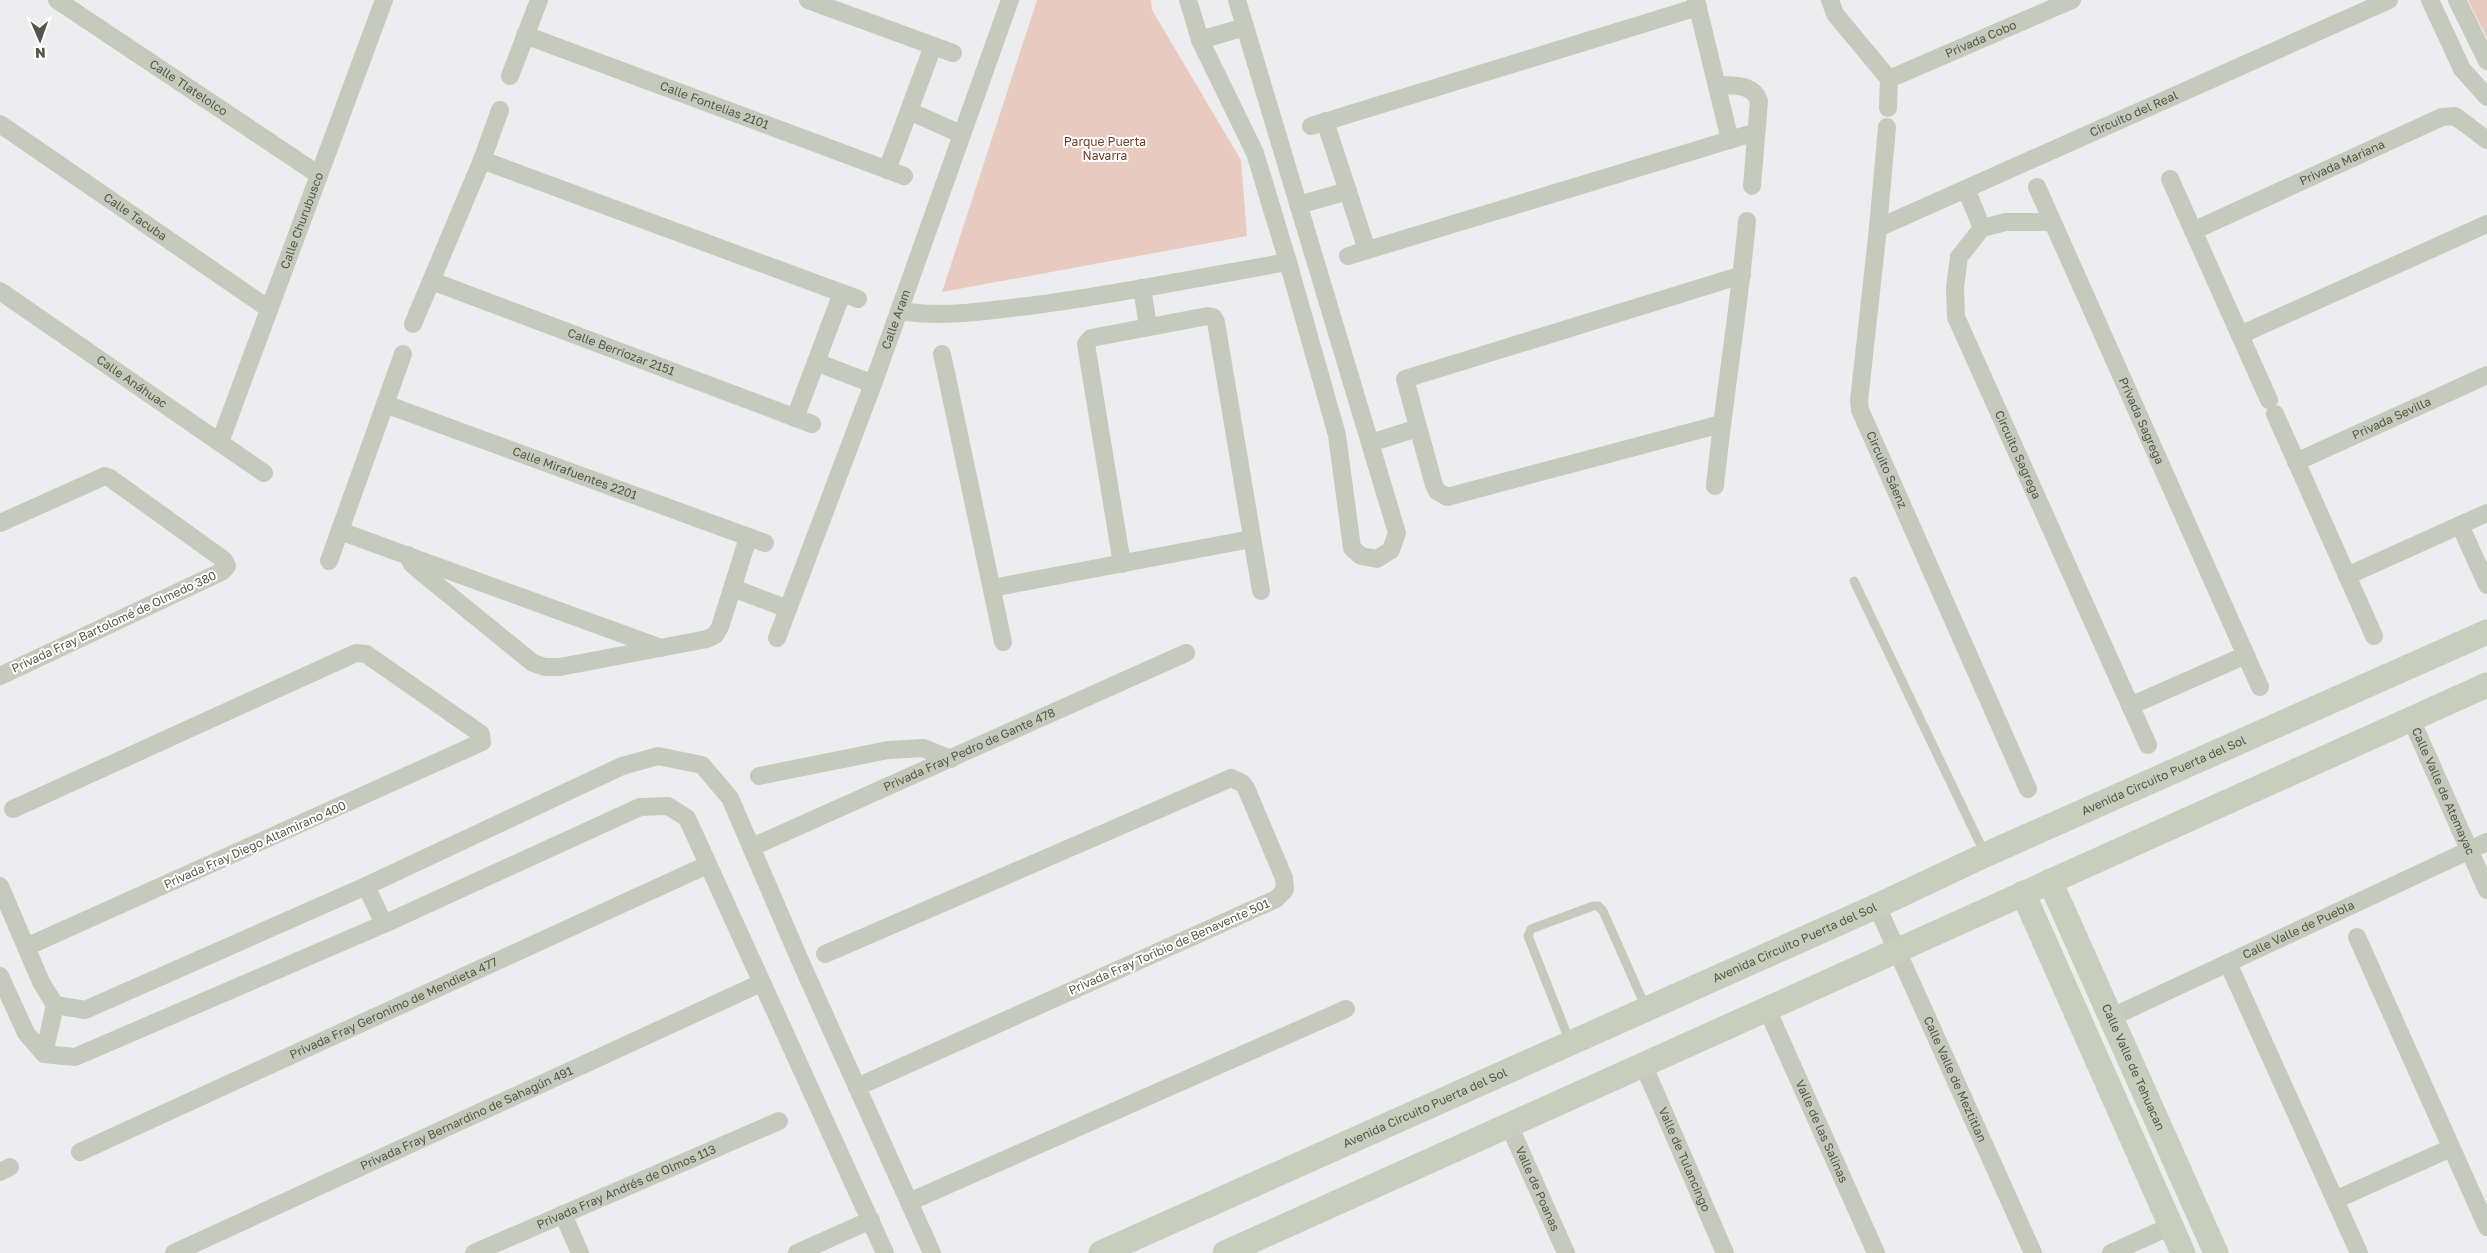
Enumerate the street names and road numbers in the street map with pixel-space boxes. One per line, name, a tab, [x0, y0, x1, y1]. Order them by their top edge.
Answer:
street label: Privada Cobo	[1943, 17, 2019, 61]
street label: Calle Tlatelolco	[147, 56, 231, 119]
street label: Calle Fontelias 2101	[658, 78, 771, 132]
street label: Circuito del Real	[2087, 87, 2180, 140]
street label: Privada Mariana	[2297, 136, 2387, 188]
street label: Calle Churubusco	[277, 170, 326, 271]
street label: Calle Tacuba	[101, 189, 170, 244]
street label: Calle Aram	[878, 287, 913, 351]
street label: Calle Berriozar 2151	[565, 325, 677, 379]
street label: Calle Anáhuac	[94, 352, 171, 411]
street label: Privada Sagrega	[2116, 375, 2168, 466]
street label: Privada Sevilla	[2350, 394, 2433, 442]
street label: Circuito Sagrega	[1992, 408, 2045, 501]
street label: Circuito Sáenz	[1863, 429, 1911, 511]
street label: Calle Mirafuentes 2201	[510, 443, 639, 503]
street label: Privada Fray Bartolomé de Olmedo 380	[9, 567, 219, 676]
street label: Privada Fray Pedro de Gante 478	[881, 704, 1057, 794]
street label: Calle Valle de Atemayac	[2409, 725, 2479, 857]
street label: Avenida Circuito Puerta del Sol	[2079, 732, 2248, 818]
street label: Privada Fray Diego Altamirano 400	[161, 797, 348, 892]
street label: Privada Fray Toribio de Benavente 501	[1066, 895, 1272, 998]
street label: Calle Valle de Puebla	[2240, 897, 2357, 962]
street label: Avenida Circuito Puerta del Sol	[1710, 899, 1879, 986]
street label: Privada Fray Geronimo de Mendieta 477	[287, 954, 500, 1062]
street label: Calle Valle de Tehuacan	[2099, 1001, 2168, 1133]
street label: Calle Valle de Meztitlan	[1921, 1014, 1990, 1144]
street label: Privada Fray Bernardino de Sahagún 491	[358, 1063, 575, 1173]
street label: Avenida Circuito Puerta del Sol	[1340, 1064, 1509, 1151]
street label: Valle de las Salinas	[1793, 1077, 1852, 1185]
street label: Valle de Tulancingo	[1656, 1105, 1714, 1214]
street label: Privada Fray Andrés de Olmos 113	[534, 1141, 718, 1232]
street label: Valle de Poanas	[1513, 1144, 1563, 1234]

